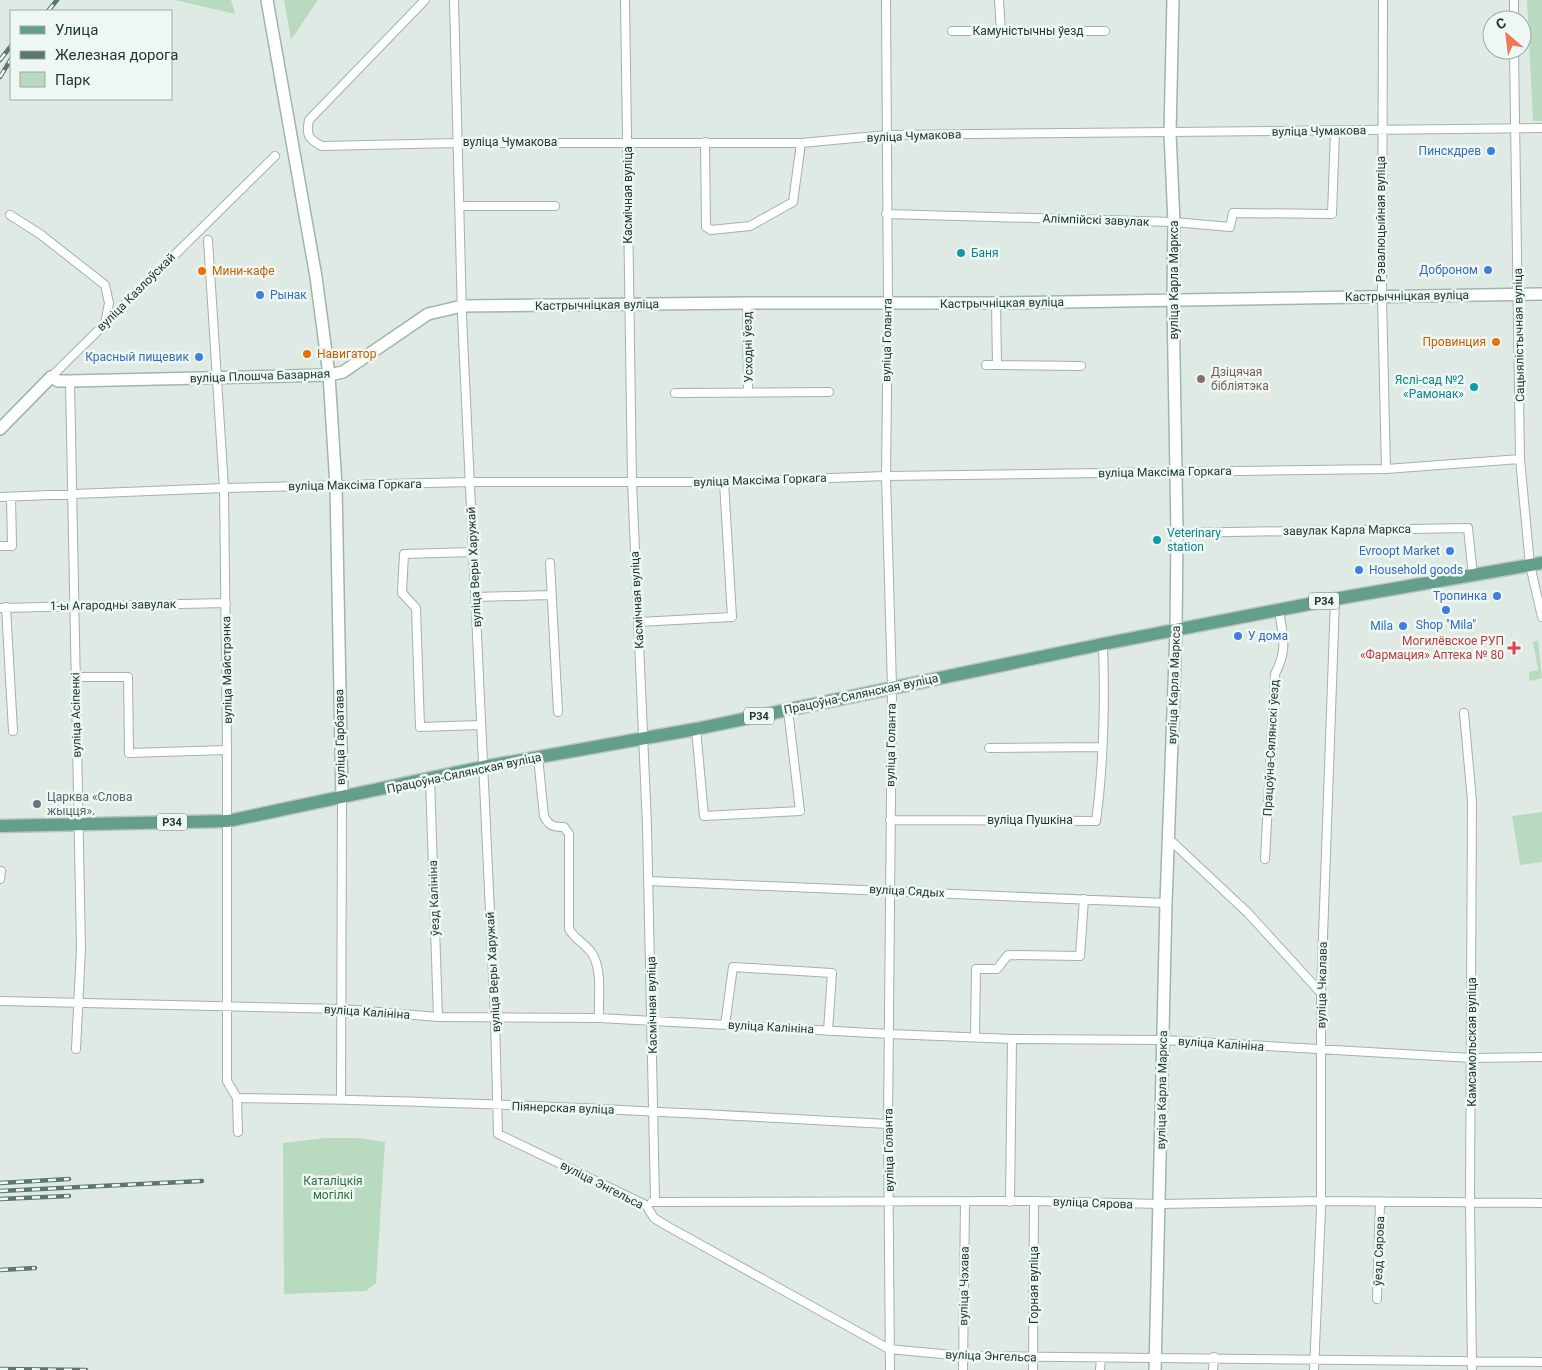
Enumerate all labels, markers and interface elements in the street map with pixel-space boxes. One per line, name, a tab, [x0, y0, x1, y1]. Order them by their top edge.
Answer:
legend	[10, 10, 172, 100]
north arrow	[1482, 10, 1532, 60]
text: С	[1493, 14, 1509, 33]
text: Улица	[55, 21, 98, 39]
street label: Камуністычны ўезд	[972, 24, 1084, 38]
text: Железная дорога	[55, 46, 178, 64]
text: Парк	[55, 71, 90, 89]
street label: вуліца Чумакова	[1272, 123, 1366, 139]
street label: вуліца Чумакова	[866, 127, 962, 145]
street label: вуліца Чумакова	[463, 135, 557, 149]
place label: Пинскдрев	[1419, 144, 1481, 158]
marker: Пинскдрев	[1485, 145, 1497, 157]
street label: Касмічная вуліца	[621, 146, 635, 244]
street label: Рэвалюцыйная вуліца	[1374, 156, 1388, 282]
street label: Алімпійскі завулак	[1042, 211, 1150, 229]
street label: вуліца Карла Маркса	[1167, 221, 1181, 340]
place label: Баня	[971, 246, 999, 260]
marker: Баня	[955, 247, 967, 259]
street label: вуліца Казлоўскай	[94, 250, 178, 334]
place label: Доброном	[1419, 263, 1478, 277]
place label: Мини-кафе	[212, 264, 275, 278]
marker: Доброном	[1482, 264, 1494, 276]
marker: Мини-кафе	[196, 265, 208, 277]
street label: Сацыялістычная вуліца	[1511, 268, 1527, 402]
place label: Рынак	[270, 288, 307, 302]
street label: Кастрычніцкая вуліца	[1345, 288, 1469, 304]
marker: Рынак	[254, 289, 266, 301]
street label: Кастрычніцкая вуліца	[940, 295, 1064, 311]
street label: Кастрычніцкая вуліца	[535, 297, 659, 313]
street label: вуліца Голанта	[879, 298, 895, 382]
street label: Усходні ўезд	[740, 311, 756, 383]
place label: Провинция	[1423, 335, 1486, 349]
marker: Провинция	[1490, 336, 1502, 348]
place label: Навигатор	[317, 347, 377, 361]
marker: Навигатор	[301, 348, 313, 360]
place label: Красный пищевик	[85, 350, 190, 364]
marker: Красный пищевик	[193, 351, 205, 363]
place label: Дзіцячая бібліятэка	[1211, 365, 1269, 393]
street label: вуліца Плошча Базарная	[190, 367, 330, 385]
marker: Дзіцячая бібліятэка	[1195, 373, 1207, 385]
place label: Яслі-сад №2 «Рамонак»	[1395, 373, 1464, 401]
marker: Яслі-сад №2 «Рамонак»	[1468, 381, 1480, 393]
street label: вуліца Максіма Горкага	[1098, 464, 1232, 480]
street label: вуліца Максіма Горкага	[693, 471, 827, 489]
street label: вуліца Максіма Горкага	[288, 477, 422, 493]
street label: вуліца Веры Харужай	[464, 506, 484, 628]
street label: завулак Карла Маркса	[1283, 522, 1411, 538]
place label: Veterinary station	[1167, 526, 1221, 554]
marker: Veterinary station	[1151, 534, 1163, 546]
place label: Evroopt Market	[1359, 544, 1440, 558]
marker: Evroopt Market	[1444, 545, 1456, 557]
street label: Касмічная вуліца	[627, 551, 647, 649]
place label: Household goods	[1369, 563, 1463, 577]
marker: Household goods	[1353, 564, 1365, 576]
place label: Тропинка	[1433, 589, 1487, 603]
marker: Тропинка	[1491, 590, 1503, 602]
road number: Р34	[1309, 592, 1339, 610]
street label: 1-ы Агародны завулак	[50, 597, 177, 613]
marker: Shop "Mila"	[1440, 604, 1452, 616]
street label: вуліца Майстрэнка	[219, 616, 235, 724]
place label: Shop "Mila"	[1416, 618, 1476, 632]
place label: Mila	[1370, 619, 1393, 633]
marker: Mila	[1397, 620, 1409, 632]
street label: вуліца Карла Маркса	[1165, 625, 1183, 745]
place label: У дома	[1248, 629, 1288, 643]
marker: У дома	[1232, 630, 1244, 642]
place label: Могилёвское РУП «Фармация» Аптека № 80	[1360, 634, 1504, 662]
marker: Могилёвское РУП «Фармация» Аптека № 80	[1508, 642, 1520, 654]
street label: Працоўна-Сялянская вуліца	[782, 671, 940, 717]
street label: вуліца Асіпенкі	[68, 672, 84, 758]
street label: Працоўна-Сялянскі ўезд	[1260, 679, 1282, 817]
street label: вуліца Гарбатава	[332, 689, 348, 785]
street label: вуліца Голанта	[883, 703, 899, 787]
road number: Р34	[744, 708, 774, 724]
street label: Працоўна-Сялянская вуліца	[385, 750, 543, 796]
place label: Царква «Слова жыцця».	[47, 790, 133, 818]
marker: Царква «Слова жыцця».	[31, 798, 43, 810]
street label: вуліца Пушкіна	[987, 813, 1073, 827]
road number: Р34	[157, 814, 187, 830]
street label: ўезд Калініна	[426, 860, 442, 936]
street label: вуліца Сядых	[869, 882, 945, 900]
street label: вуліца Веры Харужай	[483, 911, 503, 1033]
street label: вуліца Чкалава	[1314, 941, 1330, 1029]
street label: Касмічная вуліца	[644, 956, 660, 1054]
street label: Камсамольская вуліца	[1465, 977, 1479, 1107]
street label: вуліца Калініна	[324, 1002, 410, 1022]
street label: вуліца Калініна	[728, 1018, 814, 1036]
street label: вуліца Карла Маркса	[1154, 1030, 1170, 1150]
street label: вуліца Калініна	[1178, 1034, 1264, 1054]
street label: Піянерская вуліца	[511, 1099, 615, 1117]
street label: вуліца Голанта	[881, 1108, 897, 1192]
street label: вуліца Энгельса	[558, 1158, 646, 1212]
park label: Каталіцкія могілкі	[303, 1174, 363, 1202]
street label: вуліца Сярова	[1053, 1195, 1133, 1211]
street label: ўезд Сярова	[1371, 1216, 1387, 1286]
street label: вуліца Чэхава	[956, 1246, 972, 1326]
street label: Горная вуліца	[1027, 1246, 1041, 1324]
street label: вуліца Энгельса	[945, 1347, 1037, 1365]

